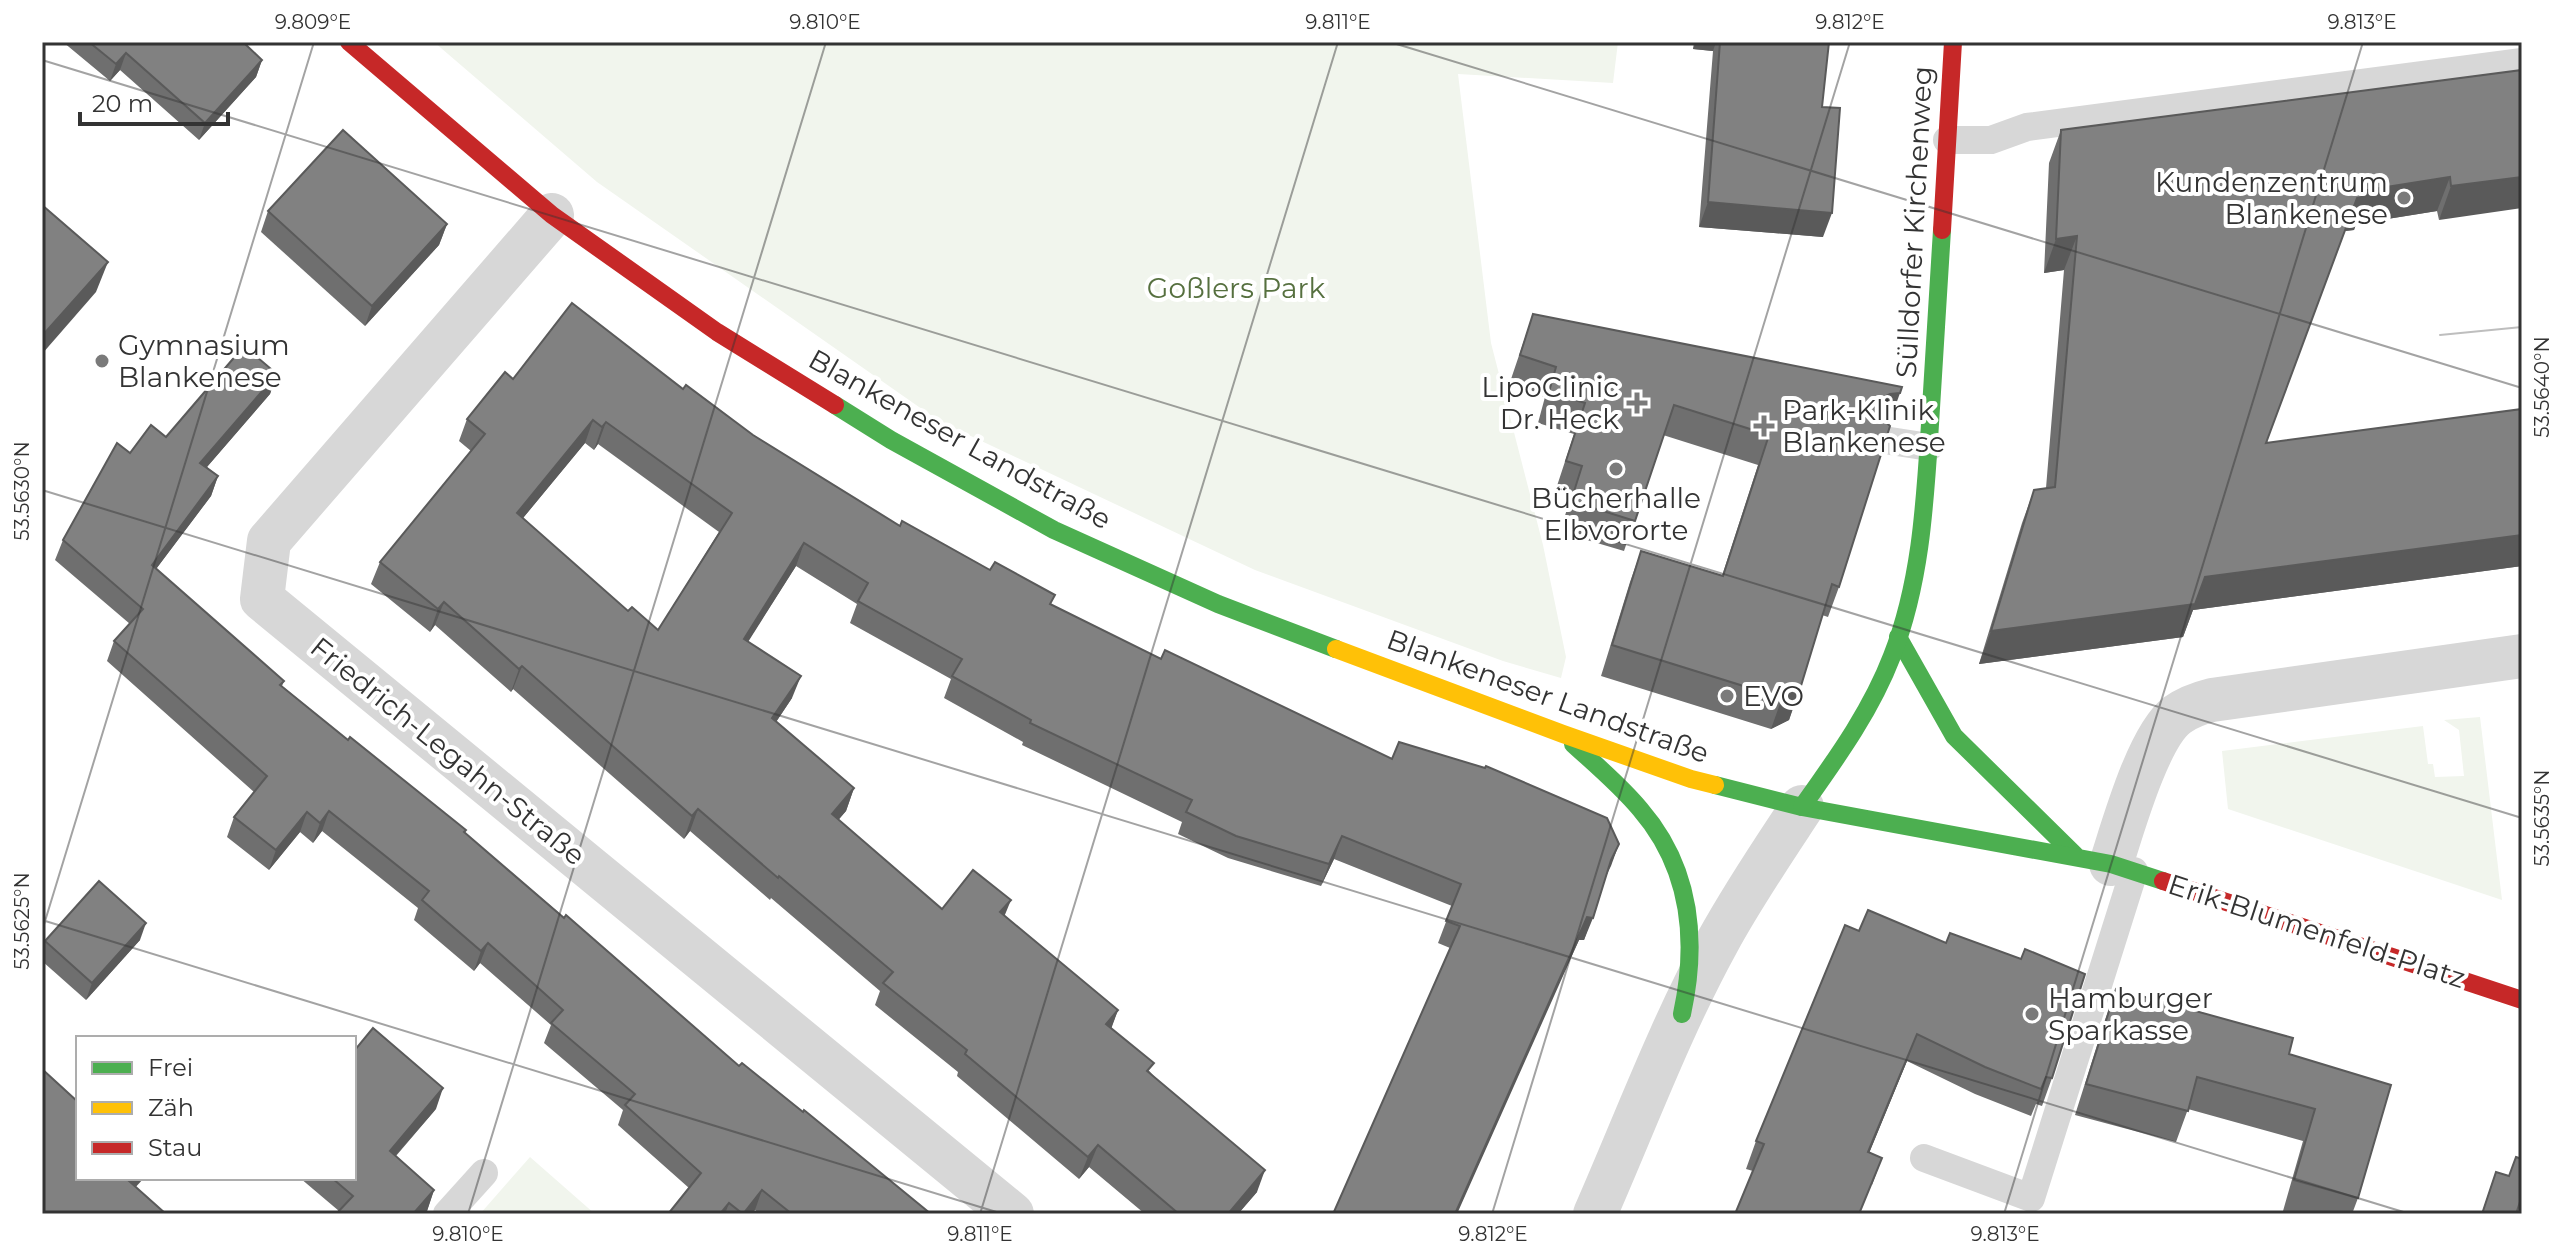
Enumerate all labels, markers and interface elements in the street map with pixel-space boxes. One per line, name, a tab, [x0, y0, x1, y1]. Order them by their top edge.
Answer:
text: 9.809°E	[275, 10, 351, 34]
text: 9.810°E	[789, 10, 861, 34]
text: 9.811°E	[1305, 10, 1371, 34]
text: 9.812°E	[1815, 10, 1885, 34]
text: 9.813°E	[2327, 10, 2397, 34]
street label: Sülldorfer Kirchenweg	[1889, 65, 1939, 379]
scale bar	[80, 76, 228, 126]
text: 20 m	[92, 89, 153, 118]
place label: Kundenzentrum Blankenese	[2155, 165, 2388, 231]
marker: Kundenzentrum Blankenese	[2395, 189, 2413, 207]
park label: Goßlers Park	[1147, 271, 1325, 305]
place label: Gymnasium Blankenese	[118, 328, 290, 394]
text: 53.5640°N	[2530, 336, 2554, 438]
street label: Blankeneser Landstraße	[803, 342, 1117, 536]
marker: Gymnasium Blankenese	[93, 352, 111, 370]
place label: LipoClinic Dr. Heck	[1481, 370, 1619, 436]
marker: LipoClinic Dr. Heck	[1626, 392, 1648, 414]
place label: Park-Klinik Blankenese	[1782, 393, 1946, 459]
marker: Park-Klinik Blankenese	[1753, 415, 1775, 437]
text: 53.5630°N	[10, 441, 34, 541]
marker: Bücherhalle Elbvororte	[1607, 460, 1625, 478]
place label: Bücherhalle Elbvororte	[1531, 481, 1701, 547]
street label: Blankeneser Landstraße	[1382, 622, 1714, 770]
street label: Friedrich-Legahn-Straße	[304, 630, 592, 872]
place label: EVO	[1743, 679, 1804, 713]
marker: EVO	[1718, 687, 1736, 705]
text: 53.5635°N	[2530, 770, 2554, 866]
street label: Erik-Blumenfeld-Platz	[2164, 867, 2470, 995]
text: 53.5625°N	[10, 872, 34, 970]
place label: Hamburger Sparkasse	[2048, 981, 2213, 1047]
marker: Hamburger Sparkasse	[2023, 1005, 2041, 1023]
legend	[76, 1036, 356, 1180]
text: Frei	[148, 1053, 193, 1082]
text: Zäh	[148, 1093, 194, 1122]
text: Stau	[148, 1133, 202, 1162]
text: 9.810°E	[432, 1222, 504, 1246]
text: 9.811°E	[947, 1222, 1013, 1246]
text: 9.812°E	[1458, 1222, 1528, 1246]
text: 9.813°E	[1970, 1222, 2040, 1246]

